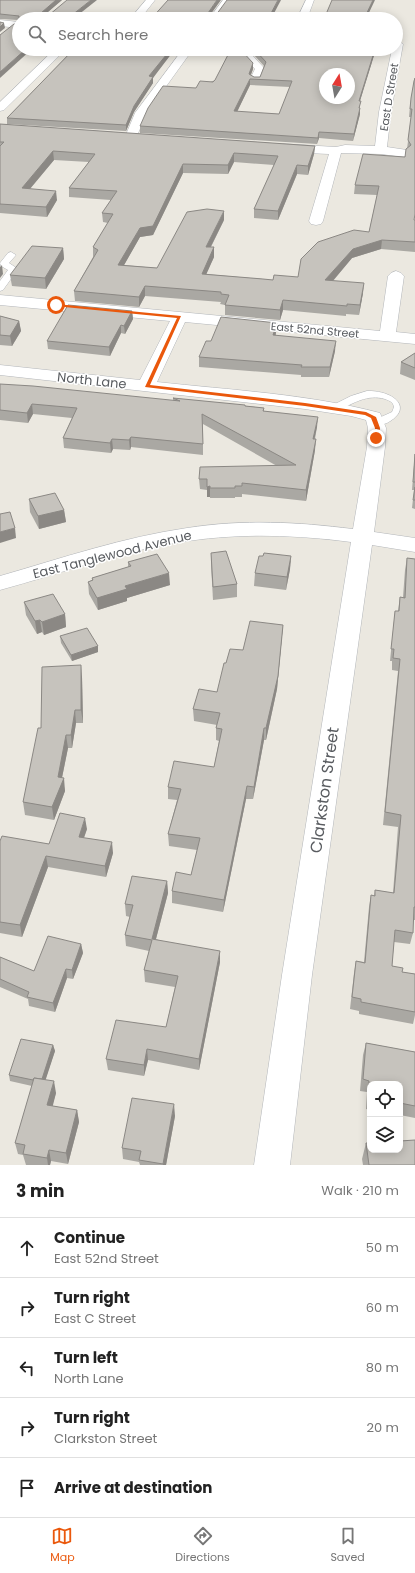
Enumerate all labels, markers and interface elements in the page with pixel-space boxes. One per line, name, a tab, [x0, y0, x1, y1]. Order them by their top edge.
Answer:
search box	[12, 12, 403, 56]
icon: search	[26, 23, 48, 45]
text: Search here	[58, 24, 148, 45]
street label: East D Street	[376, 62, 402, 132]
north arrow	[319, 68, 355, 104]
route start	[47, 296, 65, 314]
street label: East 52nd Street	[270, 318, 360, 342]
street label: North Lane	[56, 367, 128, 394]
route end	[367, 429, 385, 447]
street label: East Tanglewood Avenue	[31, 526, 194, 583]
street label: Clarkston Street	[304, 725, 345, 855]
map controls	[367, 1081, 403, 1153]
button: locate	[367, 1081, 403, 1117]
button: layers	[367, 1117, 403, 1153]
text: 3 min	[16, 1179, 64, 1203]
text: Walk · 210 m	[321, 1181, 399, 1200]
text: Continue	[54, 1227, 125, 1248]
icon: ahead	[16, 1237, 38, 1259]
text: 50 m	[366, 1238, 399, 1257]
text: East 52nd Street	[54, 1249, 159, 1268]
text: Turn right	[54, 1287, 130, 1308]
icon: right	[16, 1297, 38, 1319]
text: 60 m	[366, 1298, 399, 1317]
text: East C Street	[54, 1309, 136, 1328]
text: Turn left	[54, 1347, 118, 1368]
icon: left	[16, 1357, 38, 1379]
text: 80 m	[366, 1358, 399, 1377]
text: North Lane	[54, 1369, 124, 1388]
text: Turn right	[54, 1407, 130, 1428]
icon: right	[16, 1417, 38, 1439]
text: 20 m	[366, 1418, 399, 1437]
text: Clarkston Street	[54, 1429, 157, 1448]
icon: arrive	[16, 1477, 38, 1499]
text: Arrive at destination	[54, 1477, 212, 1498]
tab: Map	[50, 1525, 75, 1566]
tab: Directions	[175, 1525, 230, 1566]
tab: Saved	[330, 1525, 365, 1566]

